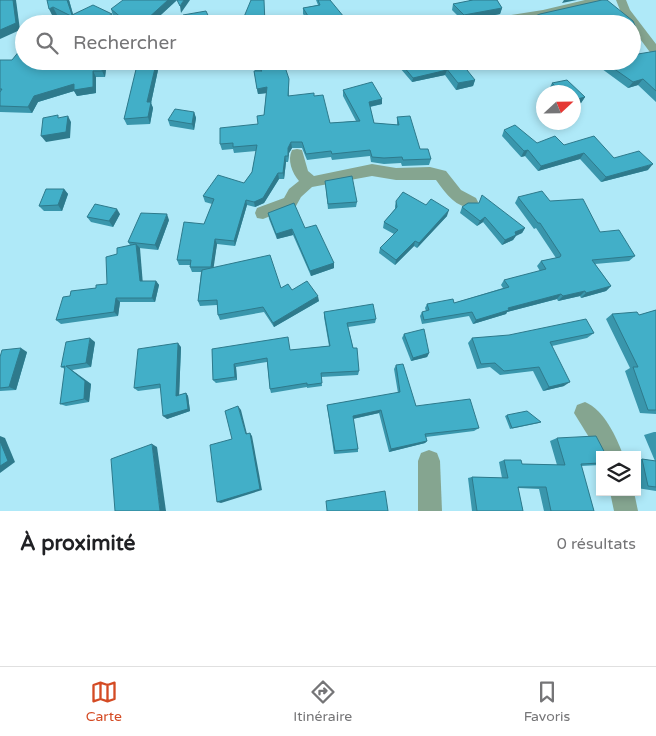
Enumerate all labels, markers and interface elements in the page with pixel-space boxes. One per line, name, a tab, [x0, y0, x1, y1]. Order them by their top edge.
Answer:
search box	[15, 15, 641, 70]
icon: search	[33, 29, 61, 57]
text: Rechercher	[73, 32, 176, 54]
north arrow	[536, 85, 581, 130]
map controls	[596, 451, 641, 496]
button: layers	[596, 451, 641, 496]
text: À proximité	[20, 531, 135, 556]
text: 0 résultats	[557, 534, 636, 554]
tab: Carte	[86, 678, 122, 725]
tab: Itinéraire	[293, 678, 352, 725]
tab: Favoris	[524, 678, 570, 725]

